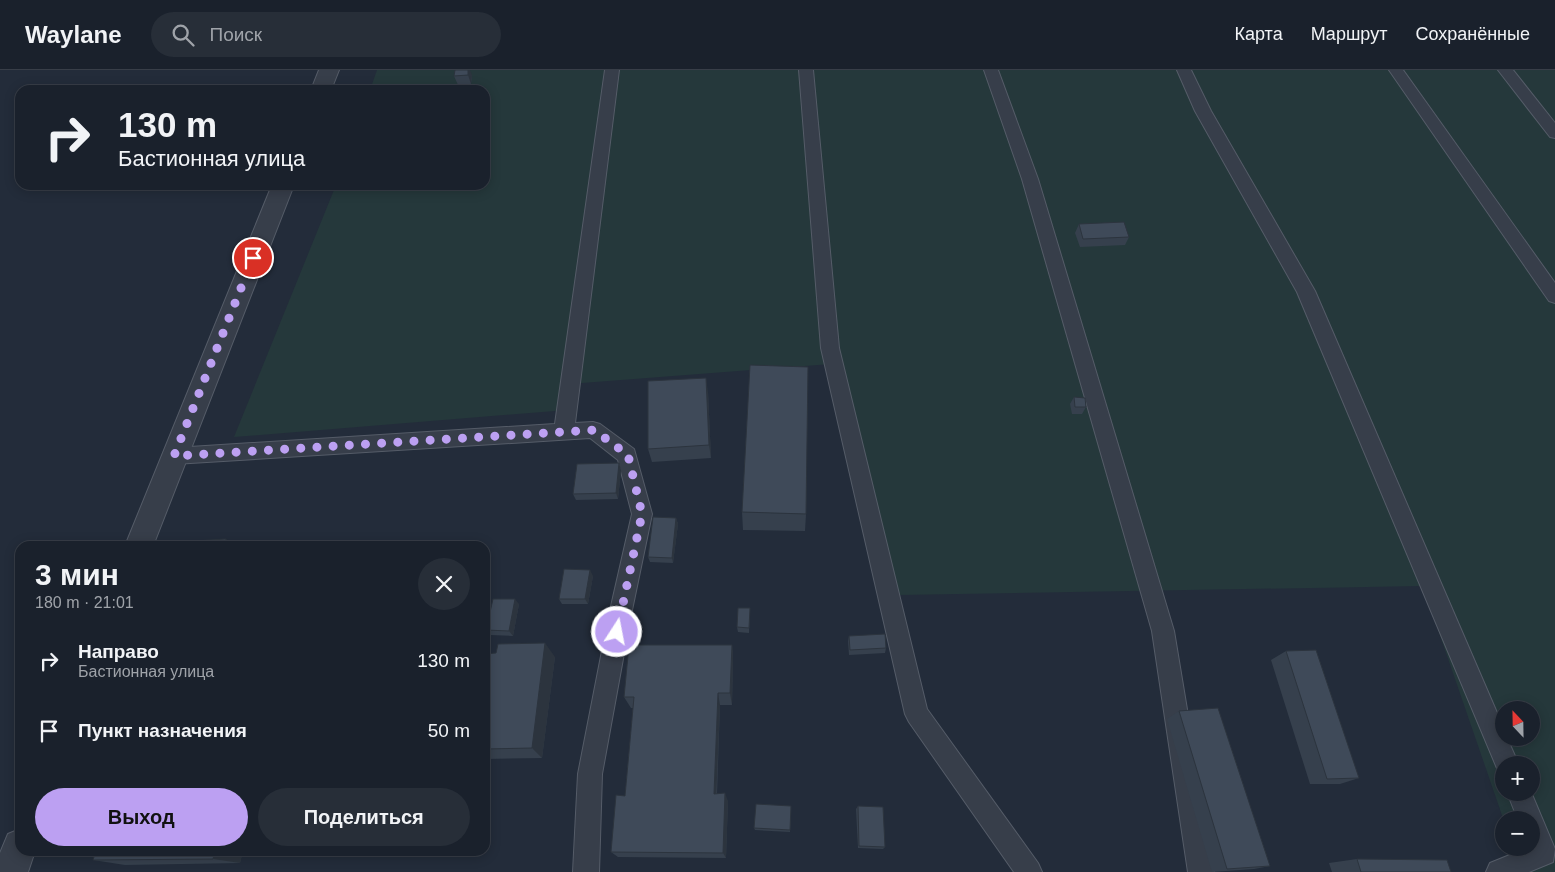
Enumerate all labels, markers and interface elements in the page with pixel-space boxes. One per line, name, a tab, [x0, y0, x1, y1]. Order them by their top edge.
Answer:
search box	[151, 12, 501, 57]
text: Waylane	[25, 21, 121, 48]
icon: search	[169, 21, 197, 49]
text: Поиск	[209, 24, 262, 45]
text: Карта	[1235, 24, 1283, 44]
text: Маршрут	[1311, 24, 1387, 44]
text: Сохранённые	[1415, 24, 1530, 44]
icon: right	[35, 105, 100, 170]
text: 130 m	[118, 105, 217, 144]
text: Бастионная улица	[118, 146, 305, 171]
pin	[232, 237, 274, 279]
icon: arrive	[239, 244, 267, 272]
text: 3 мин	[35, 558, 119, 591]
button: close	[418, 558, 470, 610]
text: 180 m · 21:01	[35, 594, 134, 611]
position arrow	[590, 605, 642, 657]
text: Направо	[78, 641, 159, 662]
icon: right	[35, 647, 63, 675]
text: 130 m	[417, 650, 470, 671]
text: Бастионная улица	[78, 663, 214, 680]
north arrow	[1495, 701, 1540, 746]
map controls	[1495, 701, 1540, 856]
icon: arrive	[35, 717, 63, 745]
text: Пункт назначения	[78, 720, 247, 741]
text: 50 m	[428, 720, 470, 741]
button: +	[1495, 756, 1540, 801]
button: Выход	[35, 788, 248, 846]
button: Поделиться	[258, 788, 470, 846]
button: −	[1495, 811, 1540, 856]

